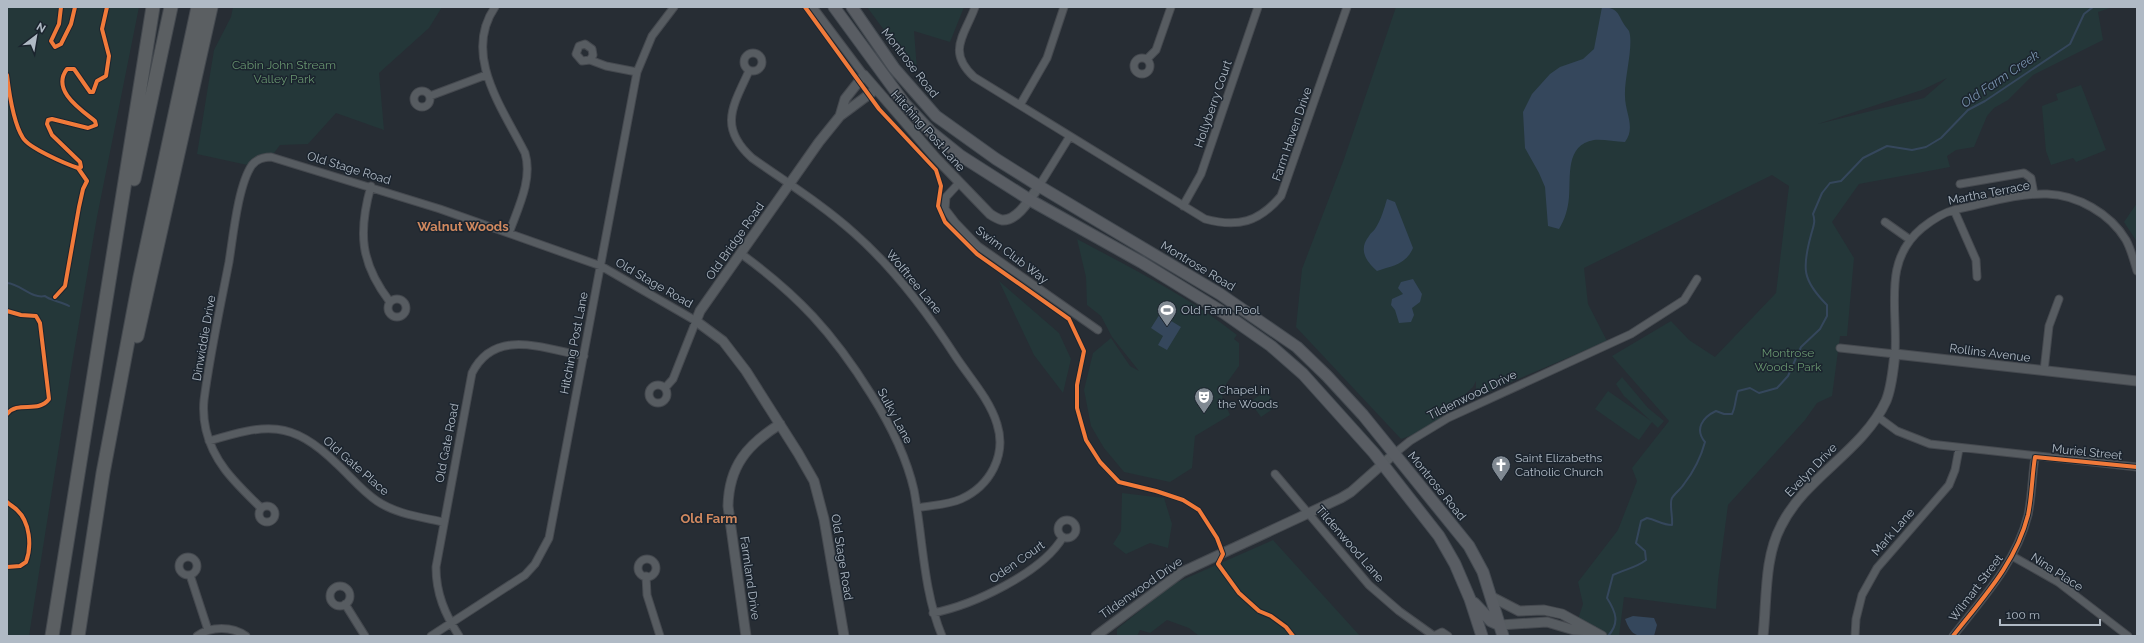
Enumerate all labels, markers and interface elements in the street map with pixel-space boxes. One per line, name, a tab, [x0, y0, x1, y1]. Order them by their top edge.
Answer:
north arrow	[16, 16, 56, 56]
text: N	[34, 20, 48, 36]
street label: Montrose Road	[879, 25, 941, 101]
water label: Old Farm Creek	[1958, 47, 2042, 111]
park label: Cabin John Stream Valley Park	[232, 58, 336, 86]
street label: Hollyberry Court	[1191, 58, 1235, 150]
street label: Farm Haven Drive	[1269, 85, 1315, 183]
street label: Hitching Post Lane	[888, 88, 968, 174]
street label: Old Stage Road	[305, 149, 393, 187]
street label: Martha Terrace	[1947, 178, 2031, 208]
street label: Old Bridge Road	[703, 200, 767, 282]
district label: Walnut Woods	[417, 219, 509, 234]
street label: Swim Club Way	[973, 223, 1051, 287]
street label: Montrose Road	[1158, 238, 1238, 294]
street label: Wolftree Lane	[883, 247, 945, 317]
street label: Old Stage Road	[613, 255, 695, 311]
street label: Hitching Post Lane	[557, 291, 591, 395]
street label: Dinwiddie Drive	[190, 294, 218, 382]
sports icon: Old Farm Pool	[1156, 299, 1178, 327]
place label: Old Farm Pool	[1181, 303, 1261, 317]
street label: Rollins Avenue	[1949, 341, 2031, 365]
park label: Montrose Woods Park	[1755, 346, 1822, 374]
street label: Tildenwood Drive	[1425, 367, 1519, 423]
place label: Chapel in the Woods	[1218, 383, 1278, 411]
street label: Sulky Lane	[875, 386, 915, 446]
theatre icon: Chapel in the Woods	[1193, 386, 1215, 414]
street label: Old Gate Road	[432, 402, 462, 484]
street label: Old Gate Place	[320, 434, 392, 498]
street label: Evelyn Drive	[1782, 440, 1840, 500]
street label: Muriel Street	[2051, 441, 2123, 463]
street label: Montrose Road	[1405, 449, 1469, 523]
place label: Saint Elizabeths Catholic Church	[1515, 451, 1603, 479]
church icon: Saint Elizabeths Catholic Church	[1490, 454, 1512, 482]
street label: Tildenwood Lane	[1313, 503, 1387, 585]
street label: Mark Lane	[1869, 505, 1917, 559]
district label: Old Farm	[681, 511, 737, 526]
street label: Old Stage Road	[828, 513, 856, 601]
street label: Farmland Drive	[737, 535, 763, 621]
street label: Oden Court	[987, 538, 1047, 586]
street label: Nina Place	[2028, 550, 2086, 594]
street label: Wilmart Street	[1946, 552, 2006, 624]
street label: Tildenwood Drive	[1097, 554, 1185, 622]
scale bar	[2000, 601, 2100, 627]
text: 100 m	[2006, 608, 2040, 622]

